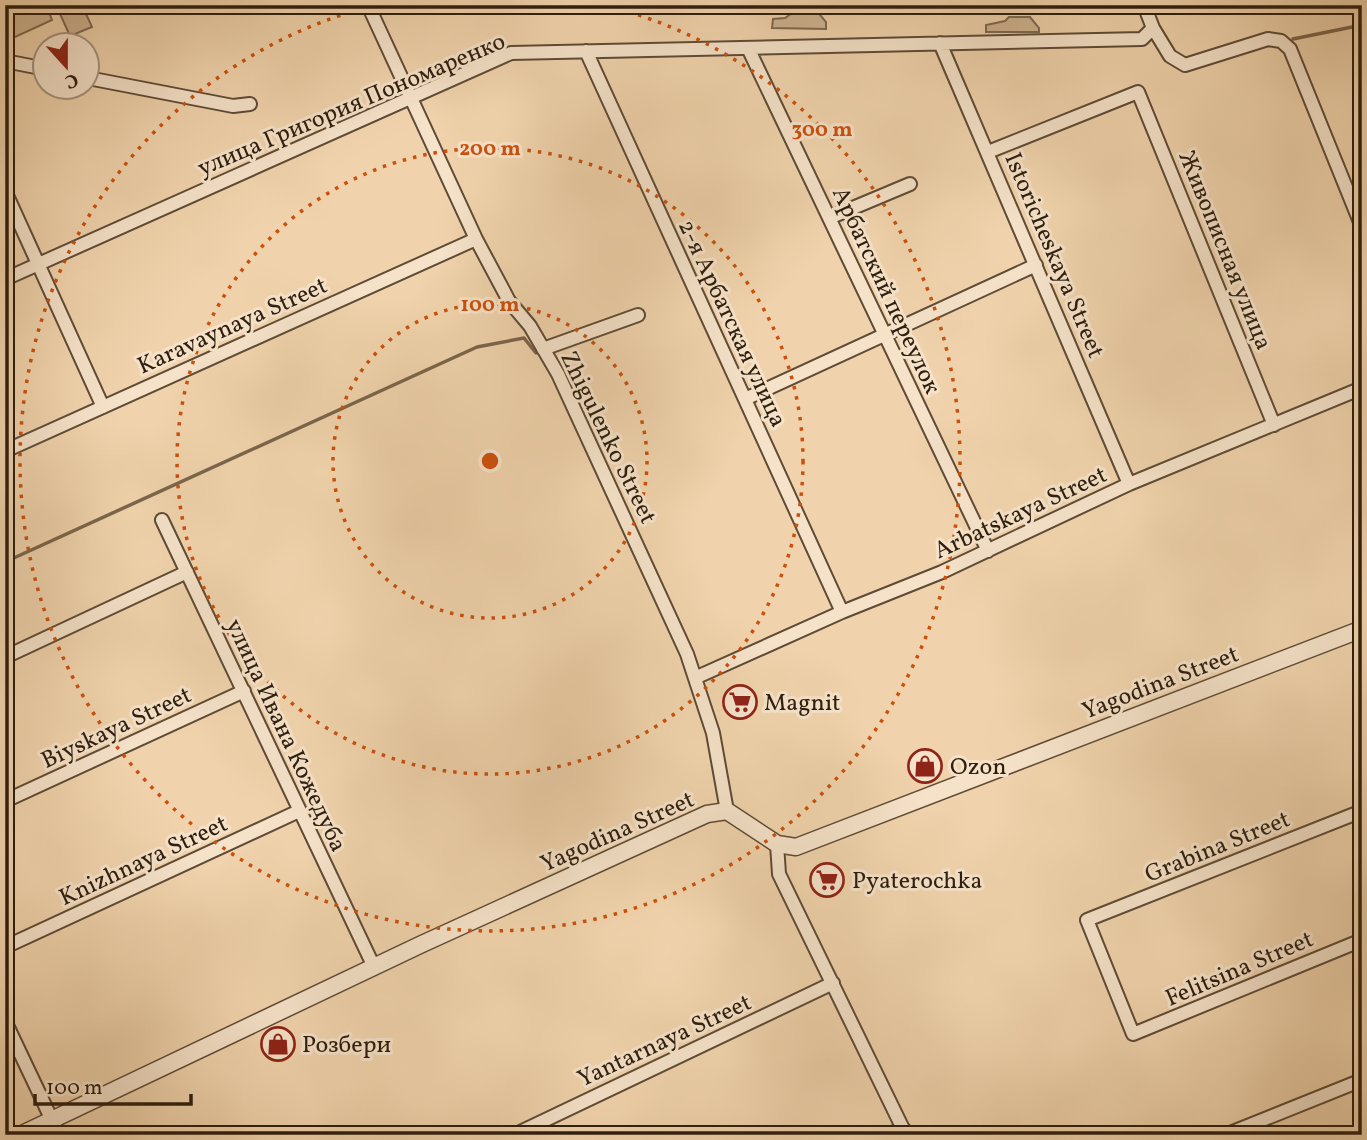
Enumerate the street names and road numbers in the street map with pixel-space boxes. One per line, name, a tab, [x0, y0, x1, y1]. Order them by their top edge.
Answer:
street label: улица Григория Пономаренко	[193, 25, 511, 186]
street label: Живописная улица	[1169, 146, 1280, 355]
street label: Istoricheskaya Street	[995, 148, 1112, 364]
street label: Арбатский переулок	[822, 182, 948, 400]
street label: 2-я Арбатская улица	[668, 215, 794, 433]
street label: Karavaynaya Street	[132, 270, 333, 384]
street label: Zhigulenko Street	[551, 346, 664, 530]
street label: Arbatskaya Street	[929, 459, 1113, 569]
street label: улица Ивана Кожедуба	[216, 614, 354, 858]
street label: Yagodina Street	[1077, 638, 1244, 729]
street label: Biyskaya Street	[36, 679, 198, 779]
street label: Yagodina Street	[535, 784, 700, 882]
street label: Grabina Street	[1140, 803, 1295, 892]
street label: Knizhnaya Street	[54, 808, 234, 916]
street label: Felitsina Street	[1160, 923, 1319, 1016]
street label: Yantarnaya Street	[572, 987, 757, 1097]

